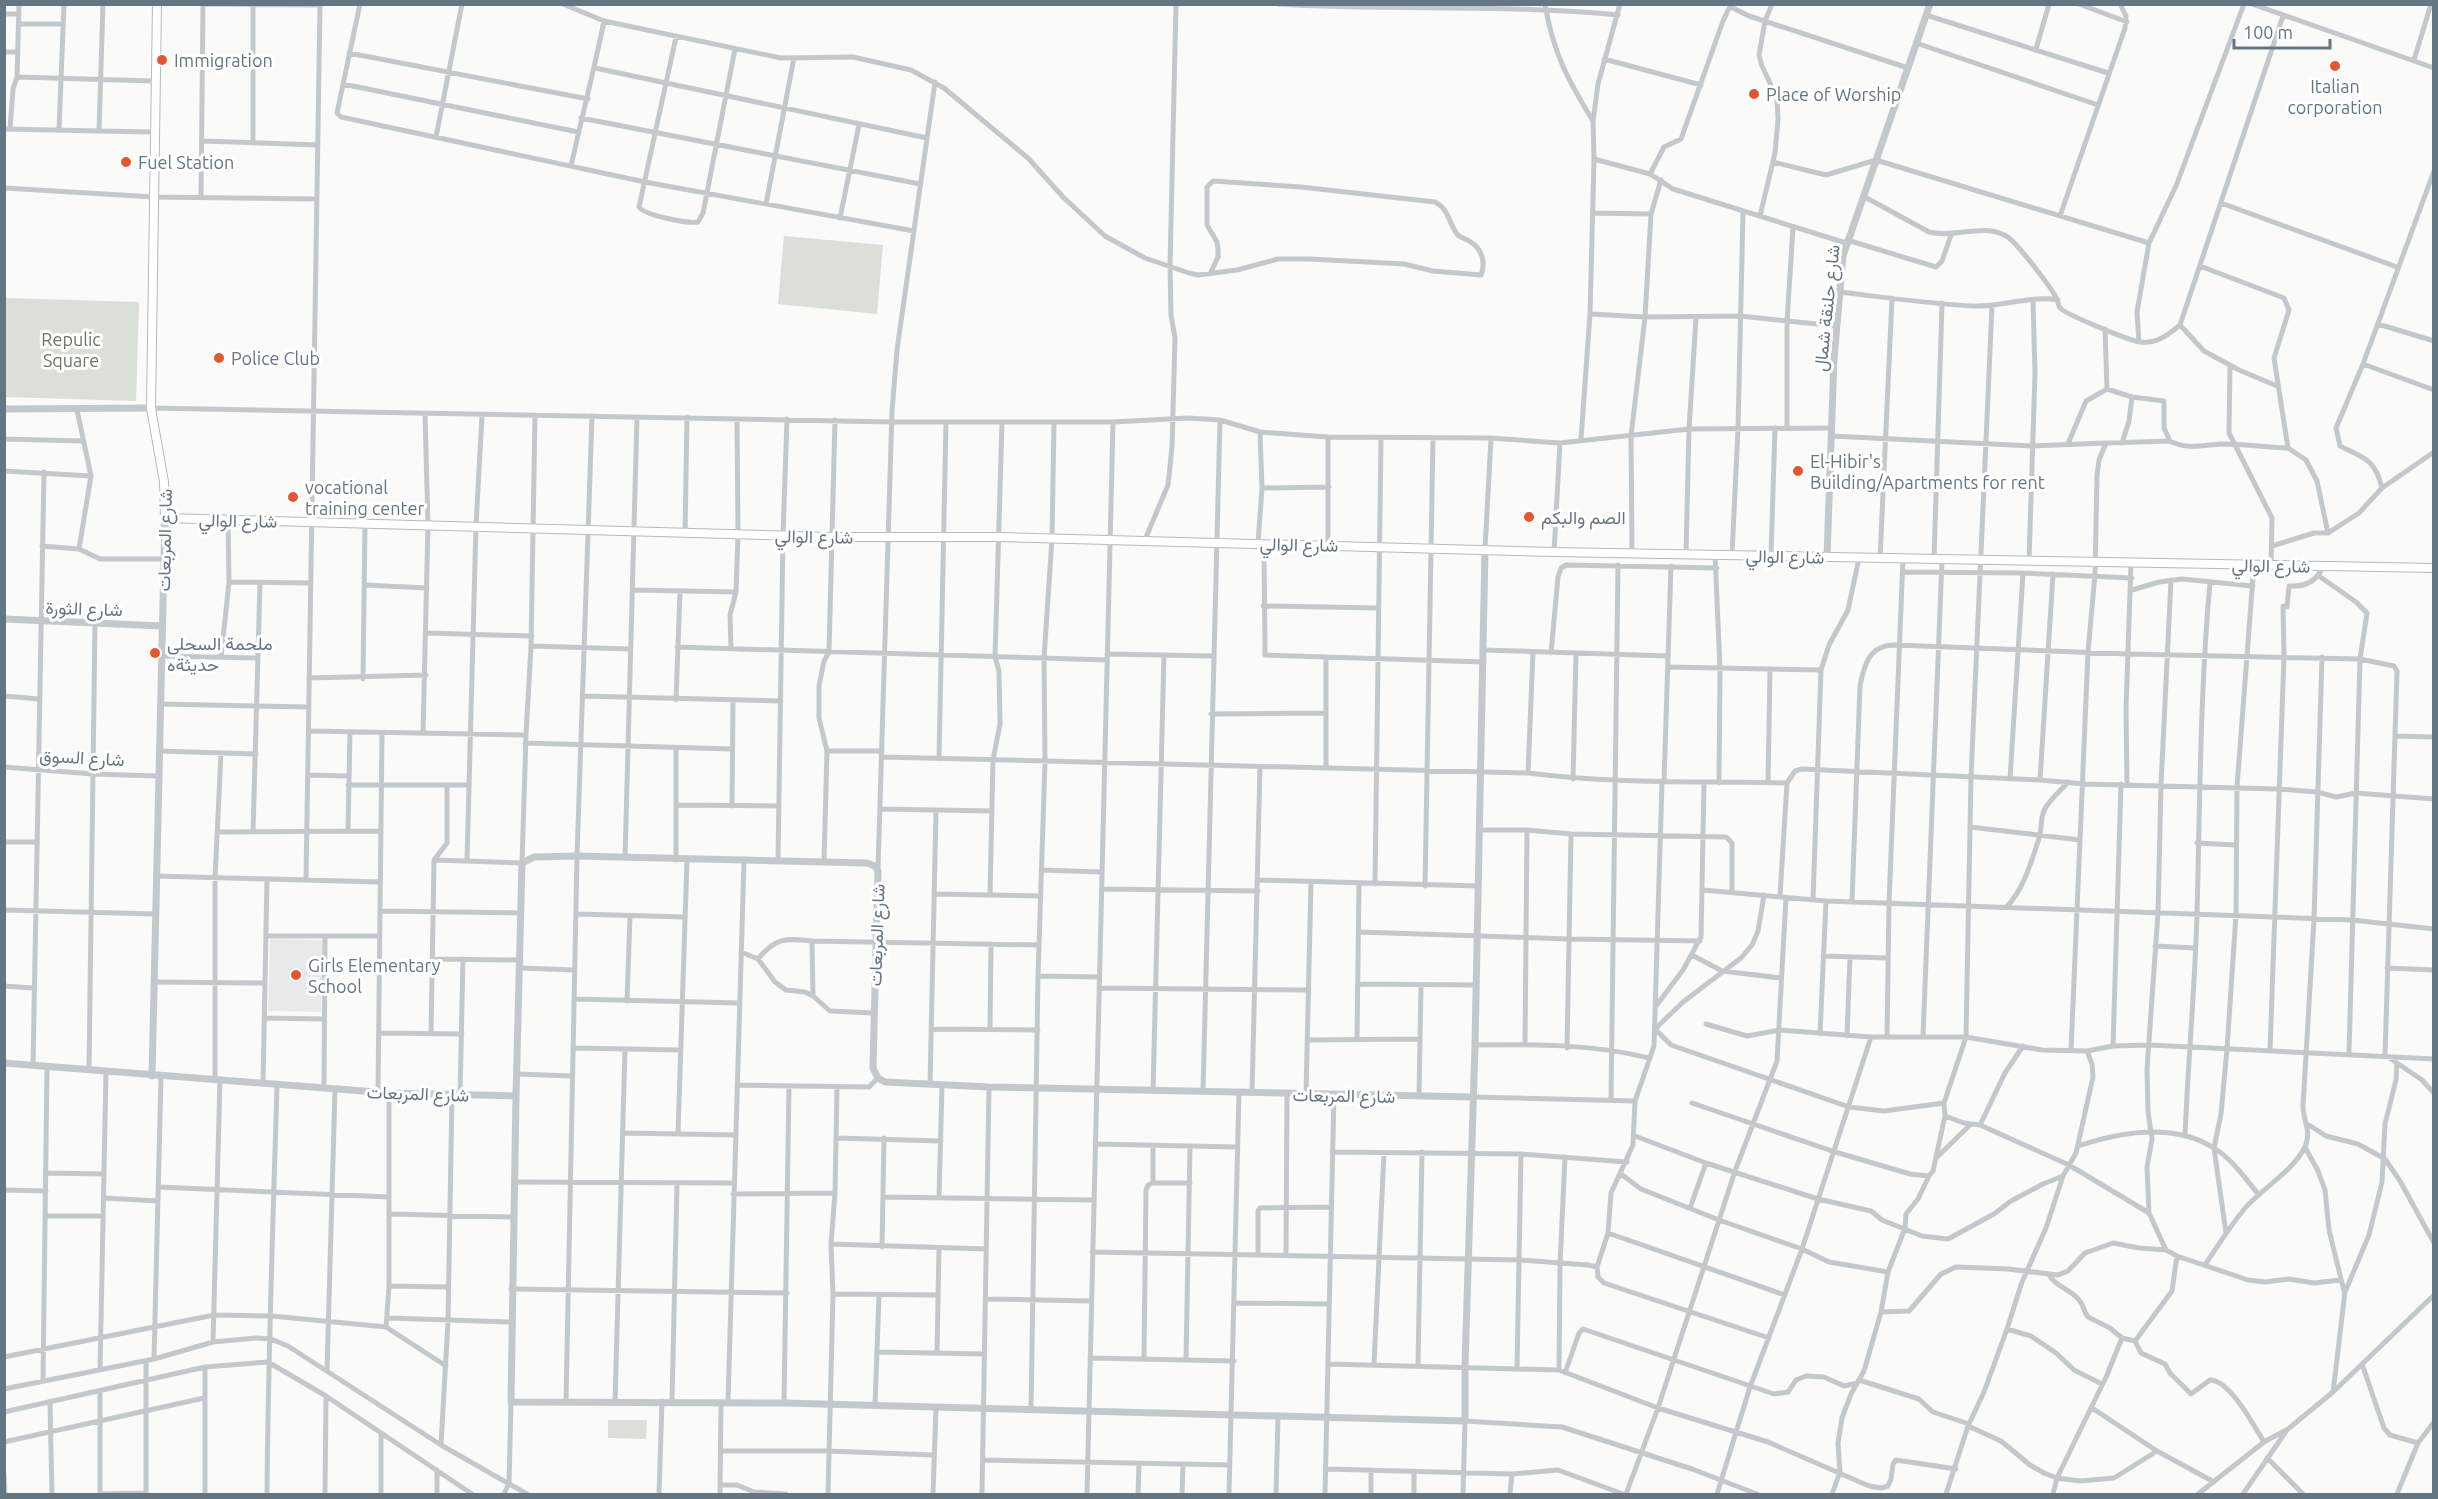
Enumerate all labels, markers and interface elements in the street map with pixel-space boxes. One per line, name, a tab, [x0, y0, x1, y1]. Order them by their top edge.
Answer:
scale bar	[2234, 12, 2330, 50]
text: 100 m	[2243, 22, 2293, 42]
place label: Immigration	[174, 50, 273, 70]
marker: Immigration	[155, 53, 169, 67]
marker: Italian corporation	[2328, 59, 2342, 73]
place label: Italian corporation	[2287, 76, 2383, 117]
place label: Place of Worship	[1766, 84, 1901, 104]
marker: Place of Worship	[1747, 87, 1761, 101]
place label: Fuel Station	[138, 152, 234, 172]
marker: Fuel Station	[119, 155, 133, 169]
street label: شارع حلنقة شمال	[1809, 244, 1846, 373]
park label: Repulic Square	[41, 329, 101, 370]
place label: Police Club	[231, 348, 320, 368]
marker: Police Club	[212, 351, 226, 365]
place label: El-Hibir's Building/Apartments for rent	[1810, 451, 2045, 492]
marker: El-Hibir's Building/Apartments for rent	[1791, 464, 1805, 478]
place label: vocational training center	[305, 477, 424, 518]
street label: شارع المربعات	[153, 489, 178, 592]
marker: vocational training center	[286, 490, 300, 504]
place label: الصم والبكم	[1541, 507, 1626, 530]
street label: شارع الوالي	[198, 509, 278, 537]
marker: الصم والبكم	[1522, 510, 1536, 524]
street label: شارع الوالي	[774, 525, 854, 553]
street label: شارع الوالي	[1259, 533, 1339, 561]
street label: شارع الوالي	[1745, 545, 1825, 573]
street label: شارع الوالي	[2231, 554, 2311, 582]
street label: شارع الثورة	[45, 597, 123, 622]
place label: ملحمة السحلى حديثةه	[167, 633, 273, 675]
marker: ملحمة السحلى حديثةه	[148, 646, 162, 660]
street label: شارع السوق	[39, 745, 125, 772]
street label: شارع المربعات	[864, 883, 891, 987]
place label: Girls Elementary School	[308, 955, 441, 996]
marker: Girls Elementary School	[289, 968, 303, 982]
street label: شارع المربعات	[366, 1081, 470, 1108]
street label: شارع المربعات	[1292, 1084, 1395, 1109]

